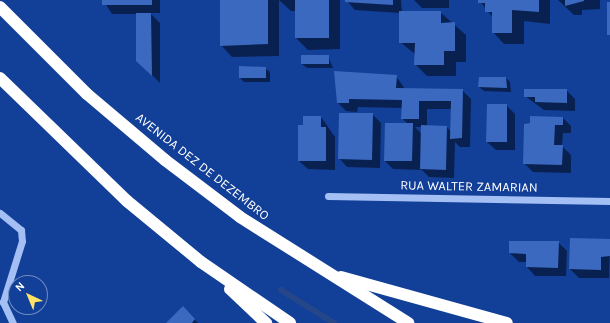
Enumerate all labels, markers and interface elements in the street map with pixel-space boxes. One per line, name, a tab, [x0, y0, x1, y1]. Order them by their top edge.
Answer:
street label: AVENIDA DEZ DE DEZEMBRO	[132, 110, 272, 224]
street label: RUA WALTER ZAMARIAN	[400, 178, 538, 196]
north arrow	[8, 275, 48, 315]
text: N	[13, 279, 27, 294]

